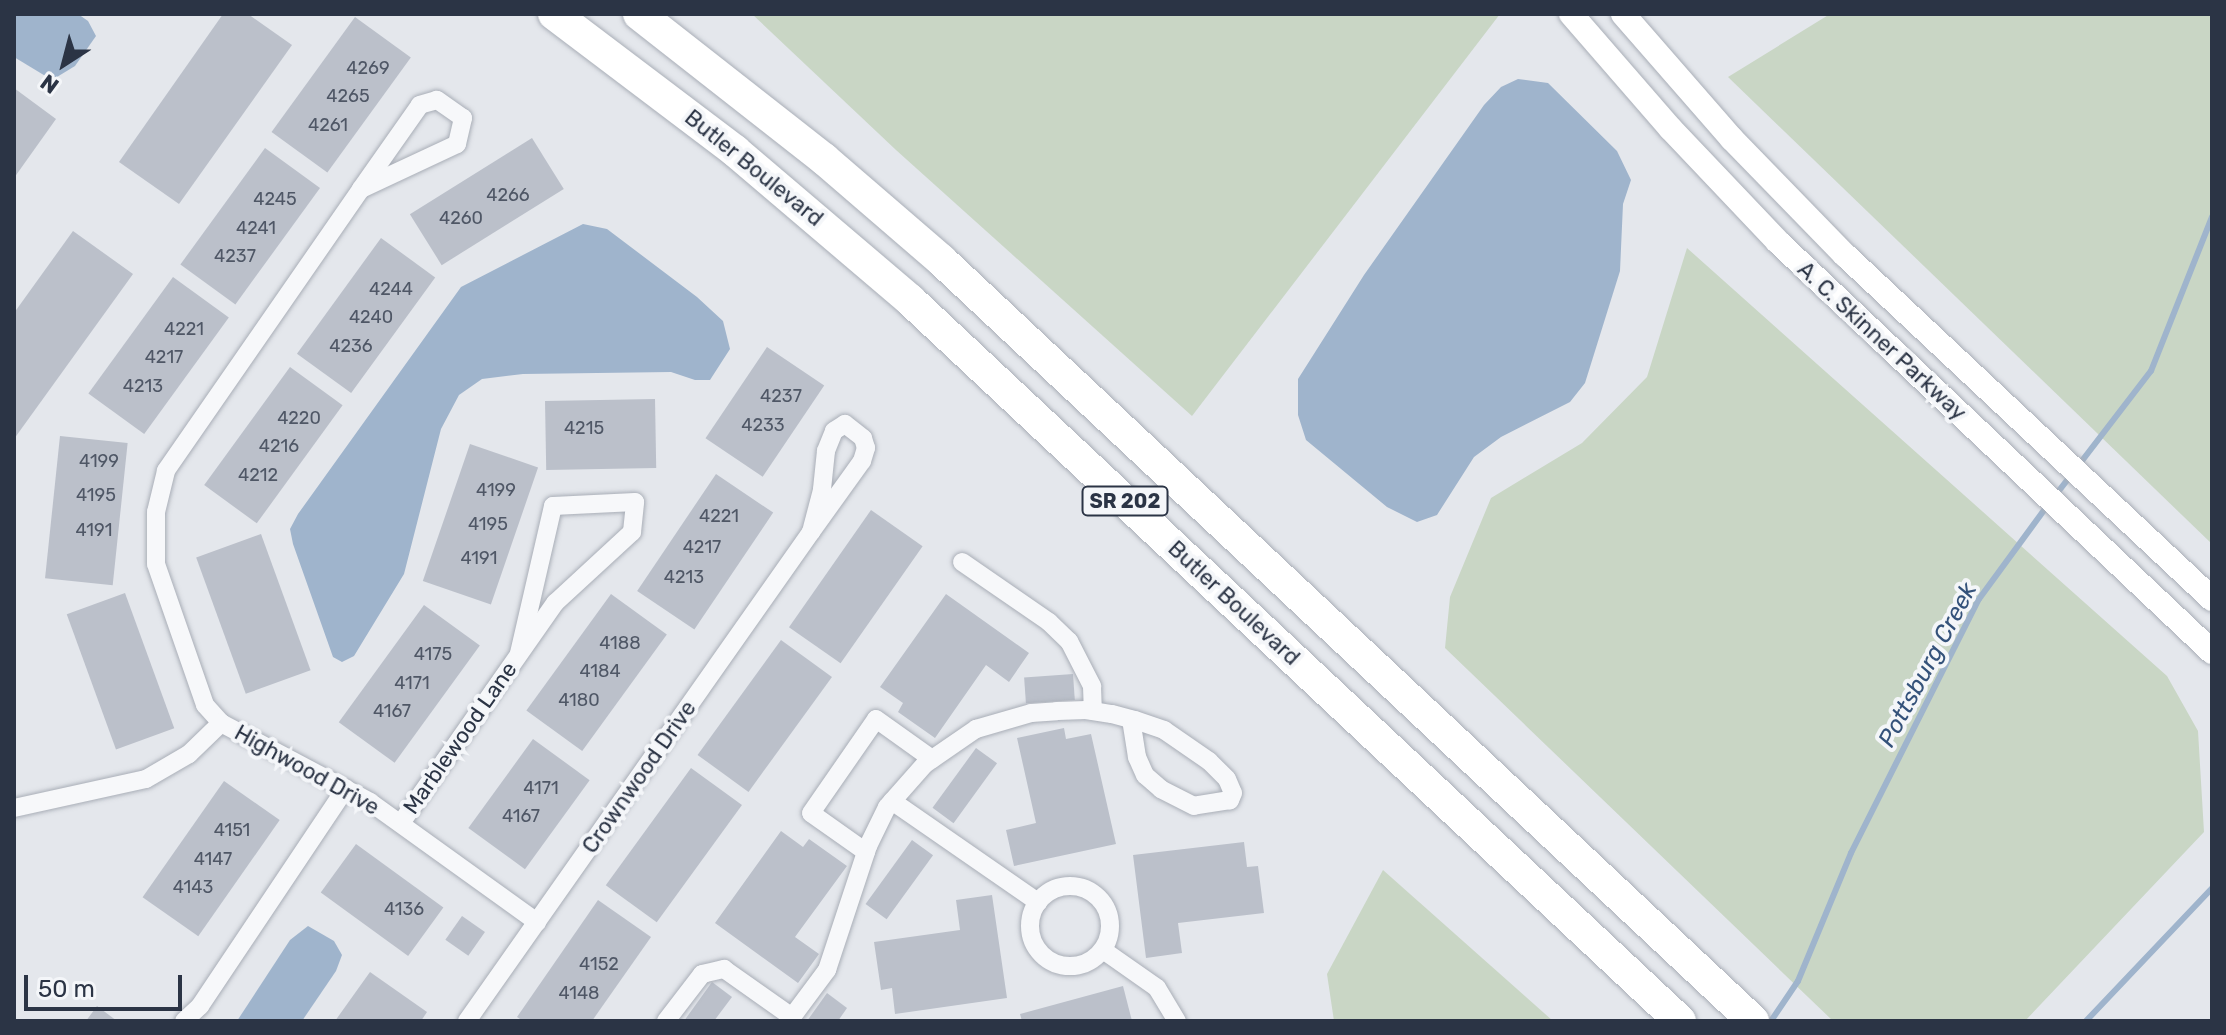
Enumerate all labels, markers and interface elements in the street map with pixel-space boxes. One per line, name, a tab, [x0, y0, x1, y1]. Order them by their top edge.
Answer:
north arrow	[24, 24, 104, 104]
house number: 4269	[346, 57, 390, 79]
text: N	[35, 68, 64, 99]
house number: 4265	[326, 85, 370, 107]
street label: Butler Boulevard	[679, 104, 829, 232]
house number: 4261	[308, 114, 348, 136]
house number: 4266	[486, 184, 530, 206]
house number: 4245	[253, 188, 297, 210]
house number: 4260	[439, 207, 483, 229]
house number: 4241	[236, 217, 276, 239]
house number: 4237	[214, 245, 256, 267]
street label: A. C. Skinner Parkway	[1792, 256, 1972, 426]
house number: 4244	[369, 278, 413, 300]
house number: 4240	[349, 306, 393, 328]
house number: 4221	[164, 318, 204, 340]
house number: 4236	[329, 335, 373, 357]
house number: 4217	[145, 346, 183, 368]
house number: 4213	[123, 375, 163, 397]
house number: 4237	[760, 385, 802, 407]
house number: 4220	[277, 407, 321, 429]
house number: 4233	[741, 414, 785, 436]
house number: 4215	[564, 417, 604, 439]
house number: 4216	[259, 435, 299, 457]
house number: 4199	[79, 450, 119, 472]
house number: 4212	[238, 464, 278, 486]
house number: 4199	[476, 479, 516, 501]
house number: 4195	[76, 484, 116, 506]
road number: SR 202	[1081, 485, 1169, 517]
house number: 4221	[699, 505, 739, 527]
house number: 4195	[468, 513, 508, 535]
house number: 4191	[76, 519, 112, 541]
street label: Butler Boulevard	[1163, 535, 1305, 671]
house number: 4217	[683, 536, 721, 558]
house number: 4191	[461, 547, 497, 569]
house number: 4213	[664, 566, 704, 588]
water label: Pottsburg Creek	[1873, 578, 1983, 752]
house number: 4188	[599, 632, 641, 654]
house number: 4175	[414, 643, 452, 665]
street label: Marblewood Lane	[398, 657, 522, 819]
house number: 4184	[579, 660, 621, 682]
house number: 4171	[394, 672, 430, 694]
house number: 4180	[558, 689, 600, 711]
street label: Crownwood Drive	[577, 696, 701, 858]
house number: 4167	[373, 700, 411, 722]
street label: Highwood Drive	[230, 719, 384, 821]
house number: 4171	[523, 777, 559, 799]
house number: 4167	[502, 805, 540, 827]
house number: 4151	[214, 819, 250, 841]
house number: 4147	[194, 848, 232, 870]
house number: 4143	[173, 876, 213, 898]
house number: 4136	[384, 898, 424, 920]
house number: 4152	[579, 953, 619, 975]
scale bar	[28, 959, 186, 1009]
text: 50 m	[38, 975, 95, 1003]
house number: 4148	[558, 982, 600, 1004]

